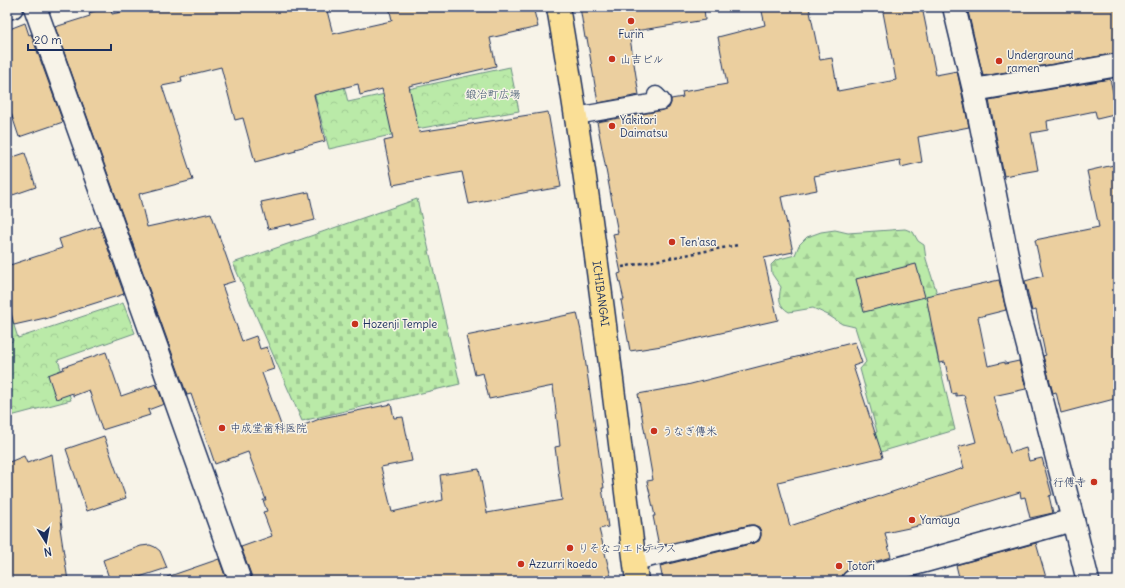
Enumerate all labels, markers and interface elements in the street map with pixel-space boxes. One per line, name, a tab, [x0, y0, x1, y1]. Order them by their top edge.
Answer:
marker: Furin	[626, 16, 636, 26]
scale bar	[28, 26, 111, 52]
place label: Furin	[618, 27, 644, 41]
text: 20 m	[34, 32, 62, 47]
place label: Underground ramen	[1007, 48, 1074, 75]
place label: 山吉ビル	[620, 52, 664, 66]
marker: 山吉ビル	[607, 54, 617, 64]
marker: Underground ramen	[994, 56, 1004, 66]
park label: 鍛冶町広場	[466, 87, 521, 101]
place label: Yakitori Daimatsu	[620, 113, 668, 140]
marker: Yakitori Daimatsu	[607, 121, 617, 131]
place label: Ten'asa	[680, 235, 717, 249]
marker: Ten'asa	[667, 237, 677, 247]
street label: ICHIBANGAI	[590, 260, 612, 328]
place label: Hozenji Temple	[363, 317, 437, 331]
marker: Hozenji Temple	[350, 319, 360, 329]
place label: 中成堂歯科医院	[230, 421, 307, 435]
marker: 中成堂歯科医院	[217, 423, 227, 433]
place label: うなぎ傳米	[662, 424, 717, 438]
marker: うなぎ傳米	[649, 426, 659, 436]
place label: 行傅寺	[1053, 475, 1086, 489]
marker: 行傅寺	[1089, 477, 1099, 487]
place label: Yamaya	[920, 513, 960, 527]
marker: Yamaya	[907, 515, 917, 525]
north arrow	[26, 522, 66, 562]
place label: りそなコエドテラス	[578, 541, 677, 555]
marker: りそなコエドテラス	[565, 543, 575, 553]
text: N	[43, 544, 53, 559]
place label: Azzurri koedo	[529, 557, 597, 571]
marker: Azzurri koedo	[516, 559, 526, 569]
place label: Totori	[847, 559, 875, 573]
marker: Totori	[834, 561, 844, 571]

